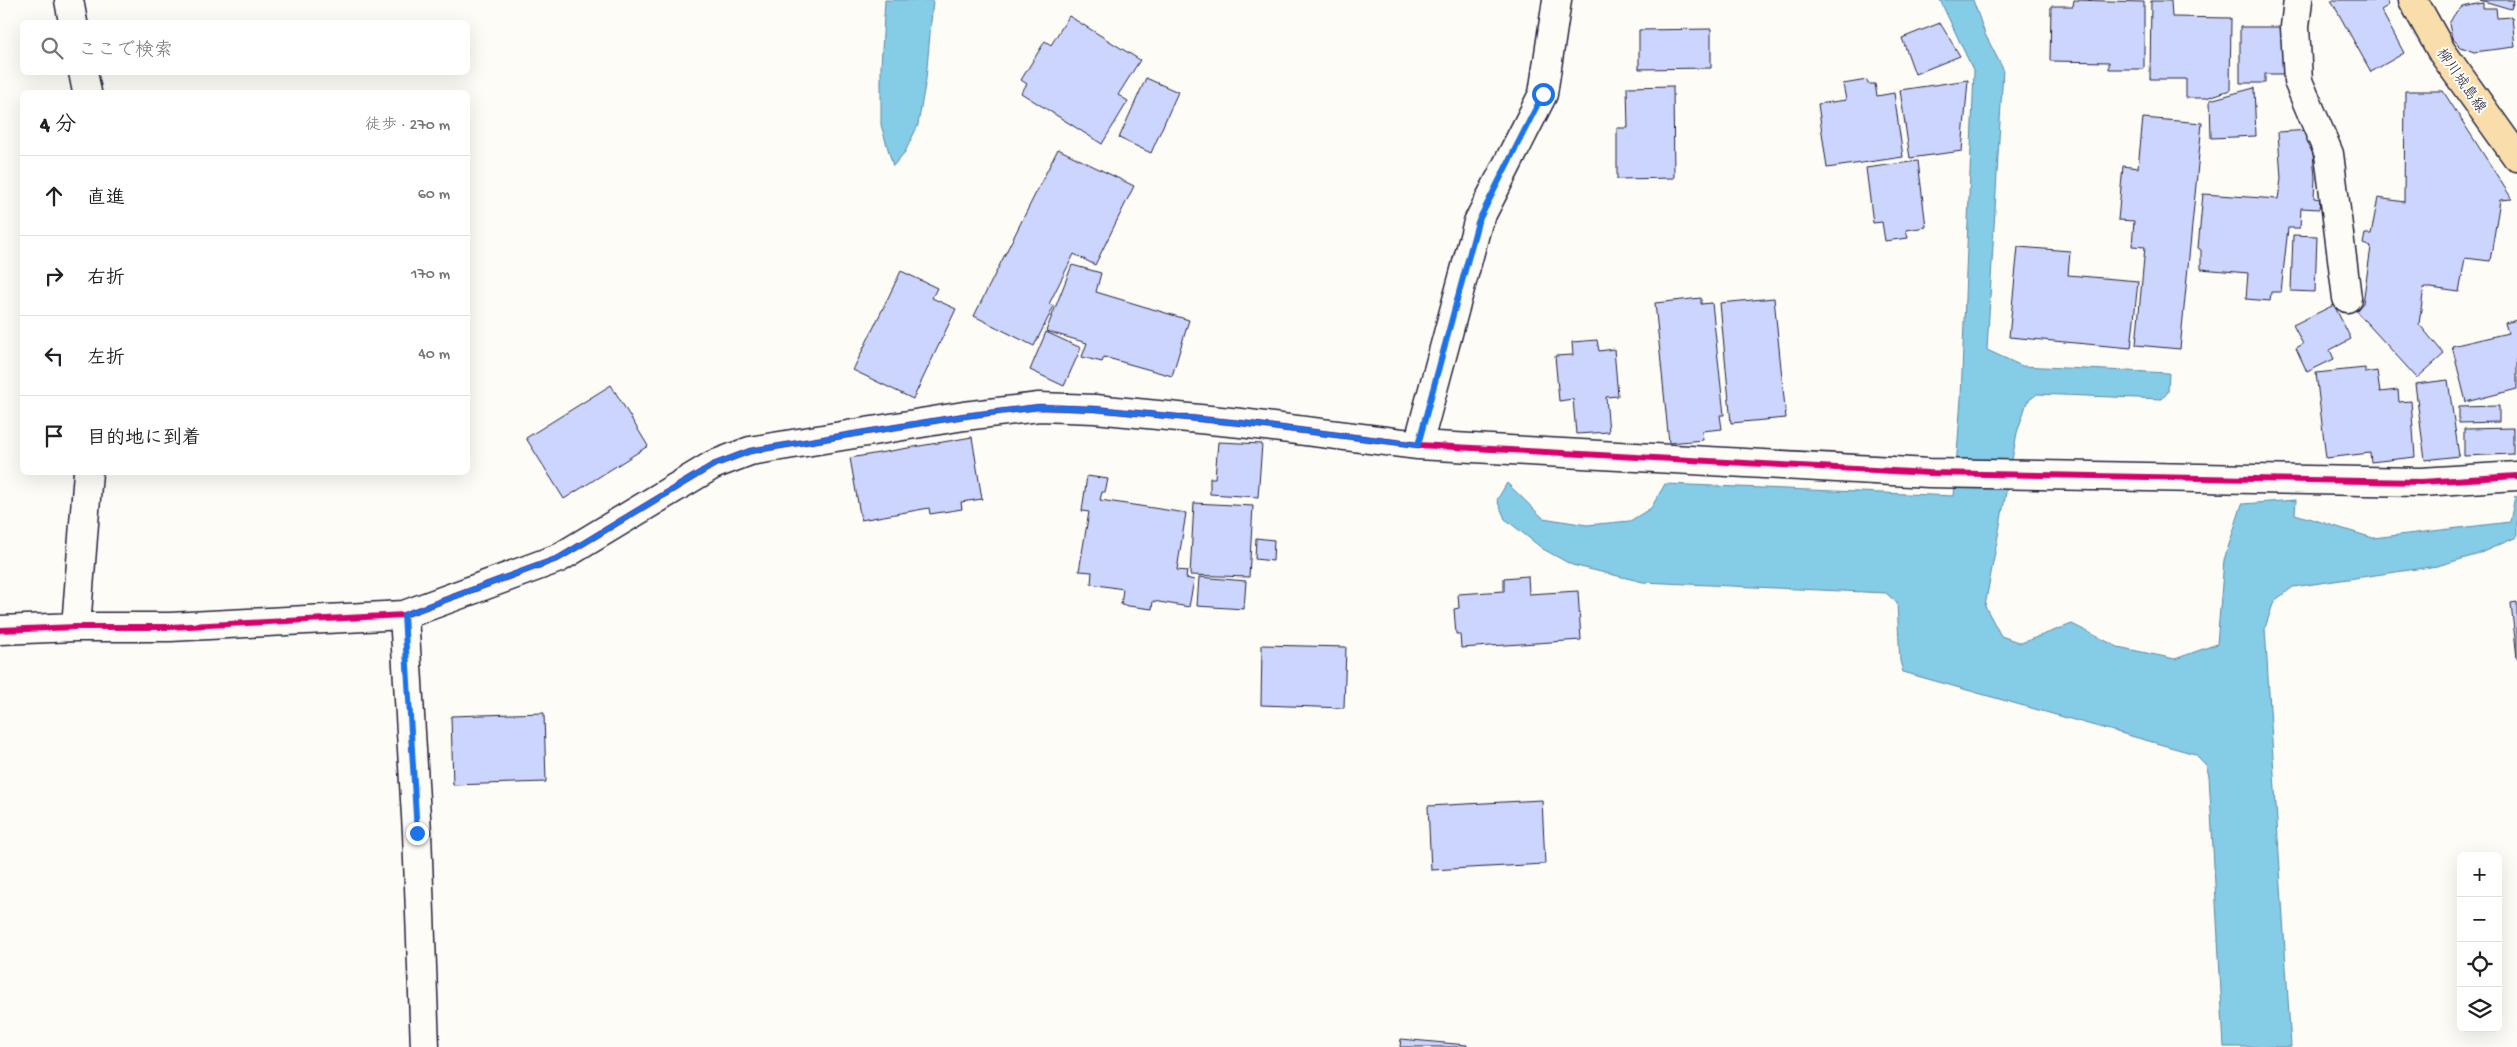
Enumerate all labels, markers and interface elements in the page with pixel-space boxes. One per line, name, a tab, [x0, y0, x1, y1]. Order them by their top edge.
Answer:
search box	[20, 20, 470, 75]
icon: search	[38, 34, 66, 62]
text: ここで検索	[78, 40, 173, 63]
street label: 柳川城島線	[2431, 45, 2490, 117]
route start	[1532, 83, 1555, 106]
text: 4 分	[40, 114, 76, 139]
text: 徒歩 · 270 m	[365, 117, 450, 136]
icon: ahead	[40, 182, 68, 210]
text: 60 m	[418, 186, 450, 205]
text: 直進	[87, 188, 125, 211]
icon: right	[40, 262, 68, 290]
text: 170 m	[411, 266, 450, 285]
text: 右折	[87, 268, 125, 291]
icon: left	[40, 342, 68, 370]
text: 40 m	[418, 346, 450, 365]
text: 左折	[87, 348, 125, 371]
icon: arrive	[40, 422, 68, 450]
text: 目的地に到着	[87, 428, 201, 451]
route end	[406, 822, 429, 845]
map controls	[2457, 852, 2502, 1032]
button: +	[2457, 852, 2502, 897]
button: −	[2457, 897, 2502, 942]
button: locate	[2457, 942, 2502, 987]
button: layers	[2457, 987, 2502, 1032]

